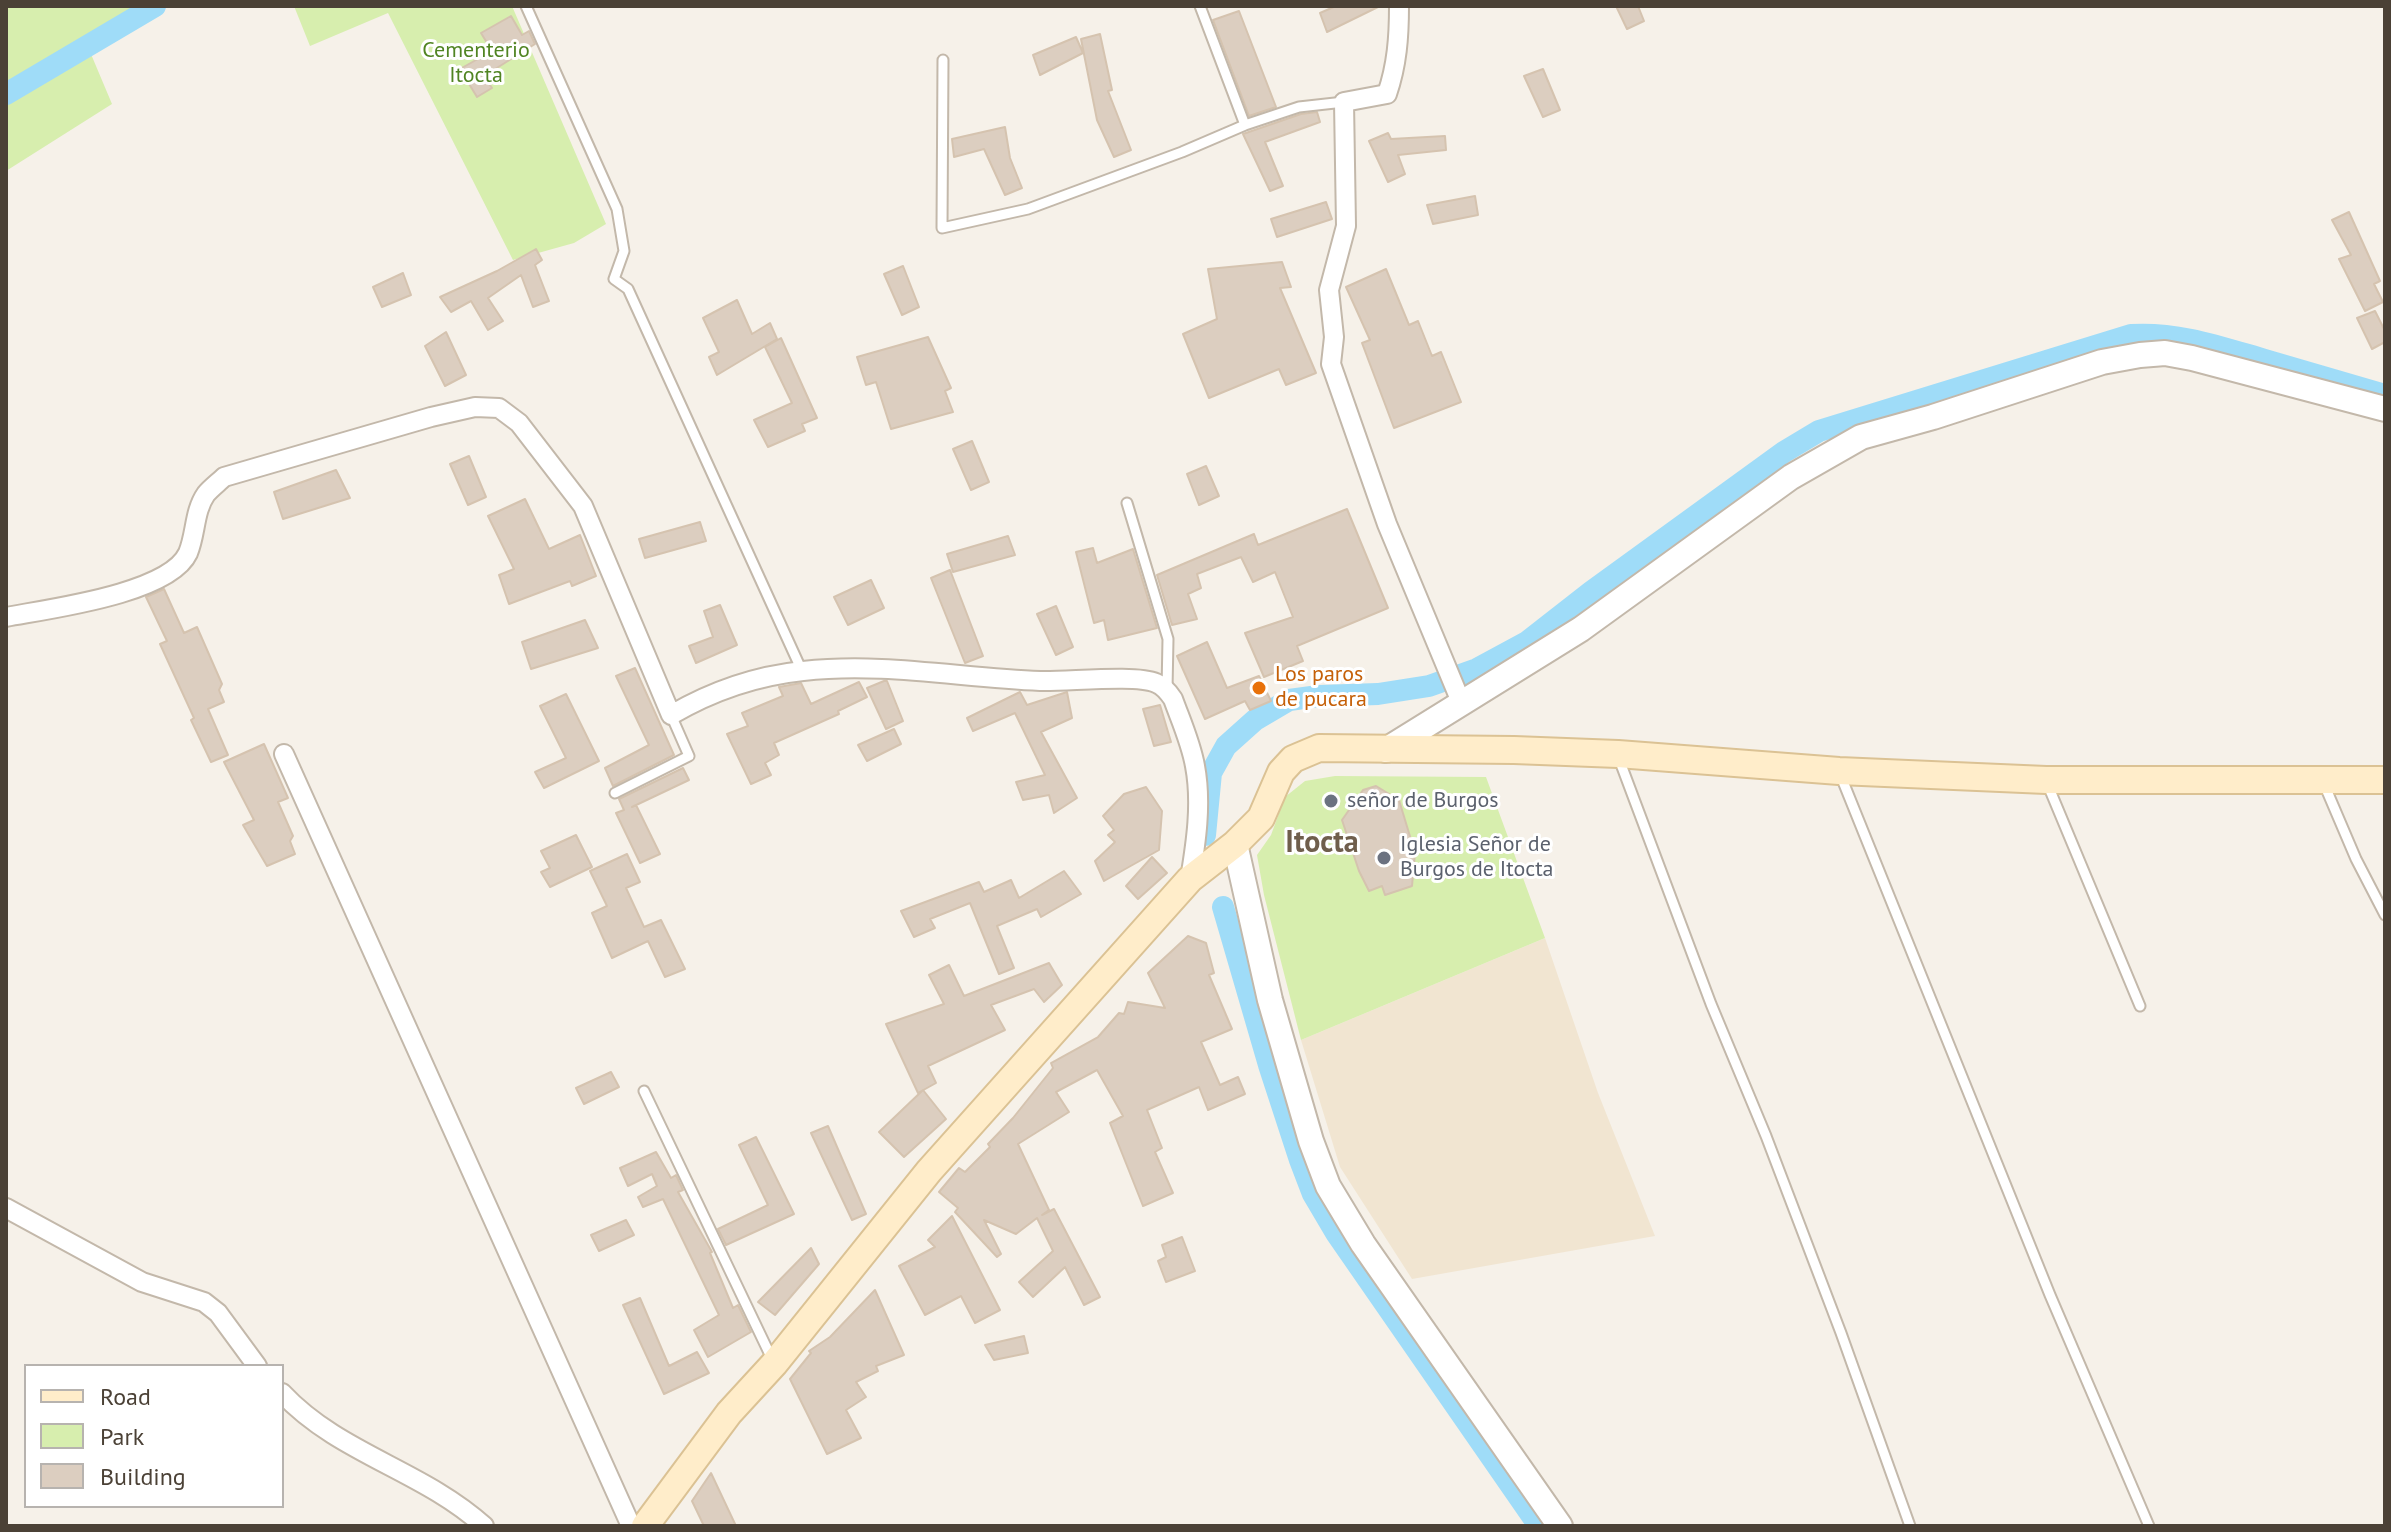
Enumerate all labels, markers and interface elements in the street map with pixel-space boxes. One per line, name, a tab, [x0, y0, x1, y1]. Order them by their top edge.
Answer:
park label: Cementerio Itocta	[422, 38, 530, 90]
place label: Los paros de pucara	[1275, 662, 1367, 714]
marker: Los paros de pucara	[1250, 679, 1268, 697]
place label: señor de Burgos	[1347, 788, 1499, 814]
marker: señor de Burgos	[1322, 792, 1340, 810]
district label: Itocta	[1285, 825, 1359, 861]
place label: Iglesia Señor de Burgos de Itocta	[1400, 832, 1554, 884]
marker: Iglesia Señor de Burgos de Itocta	[1375, 849, 1393, 867]
legend	[24, 1364, 284, 1508]
text: Road	[100, 1381, 151, 1412]
text: Park	[100, 1421, 144, 1452]
text: Building	[100, 1461, 186, 1492]

